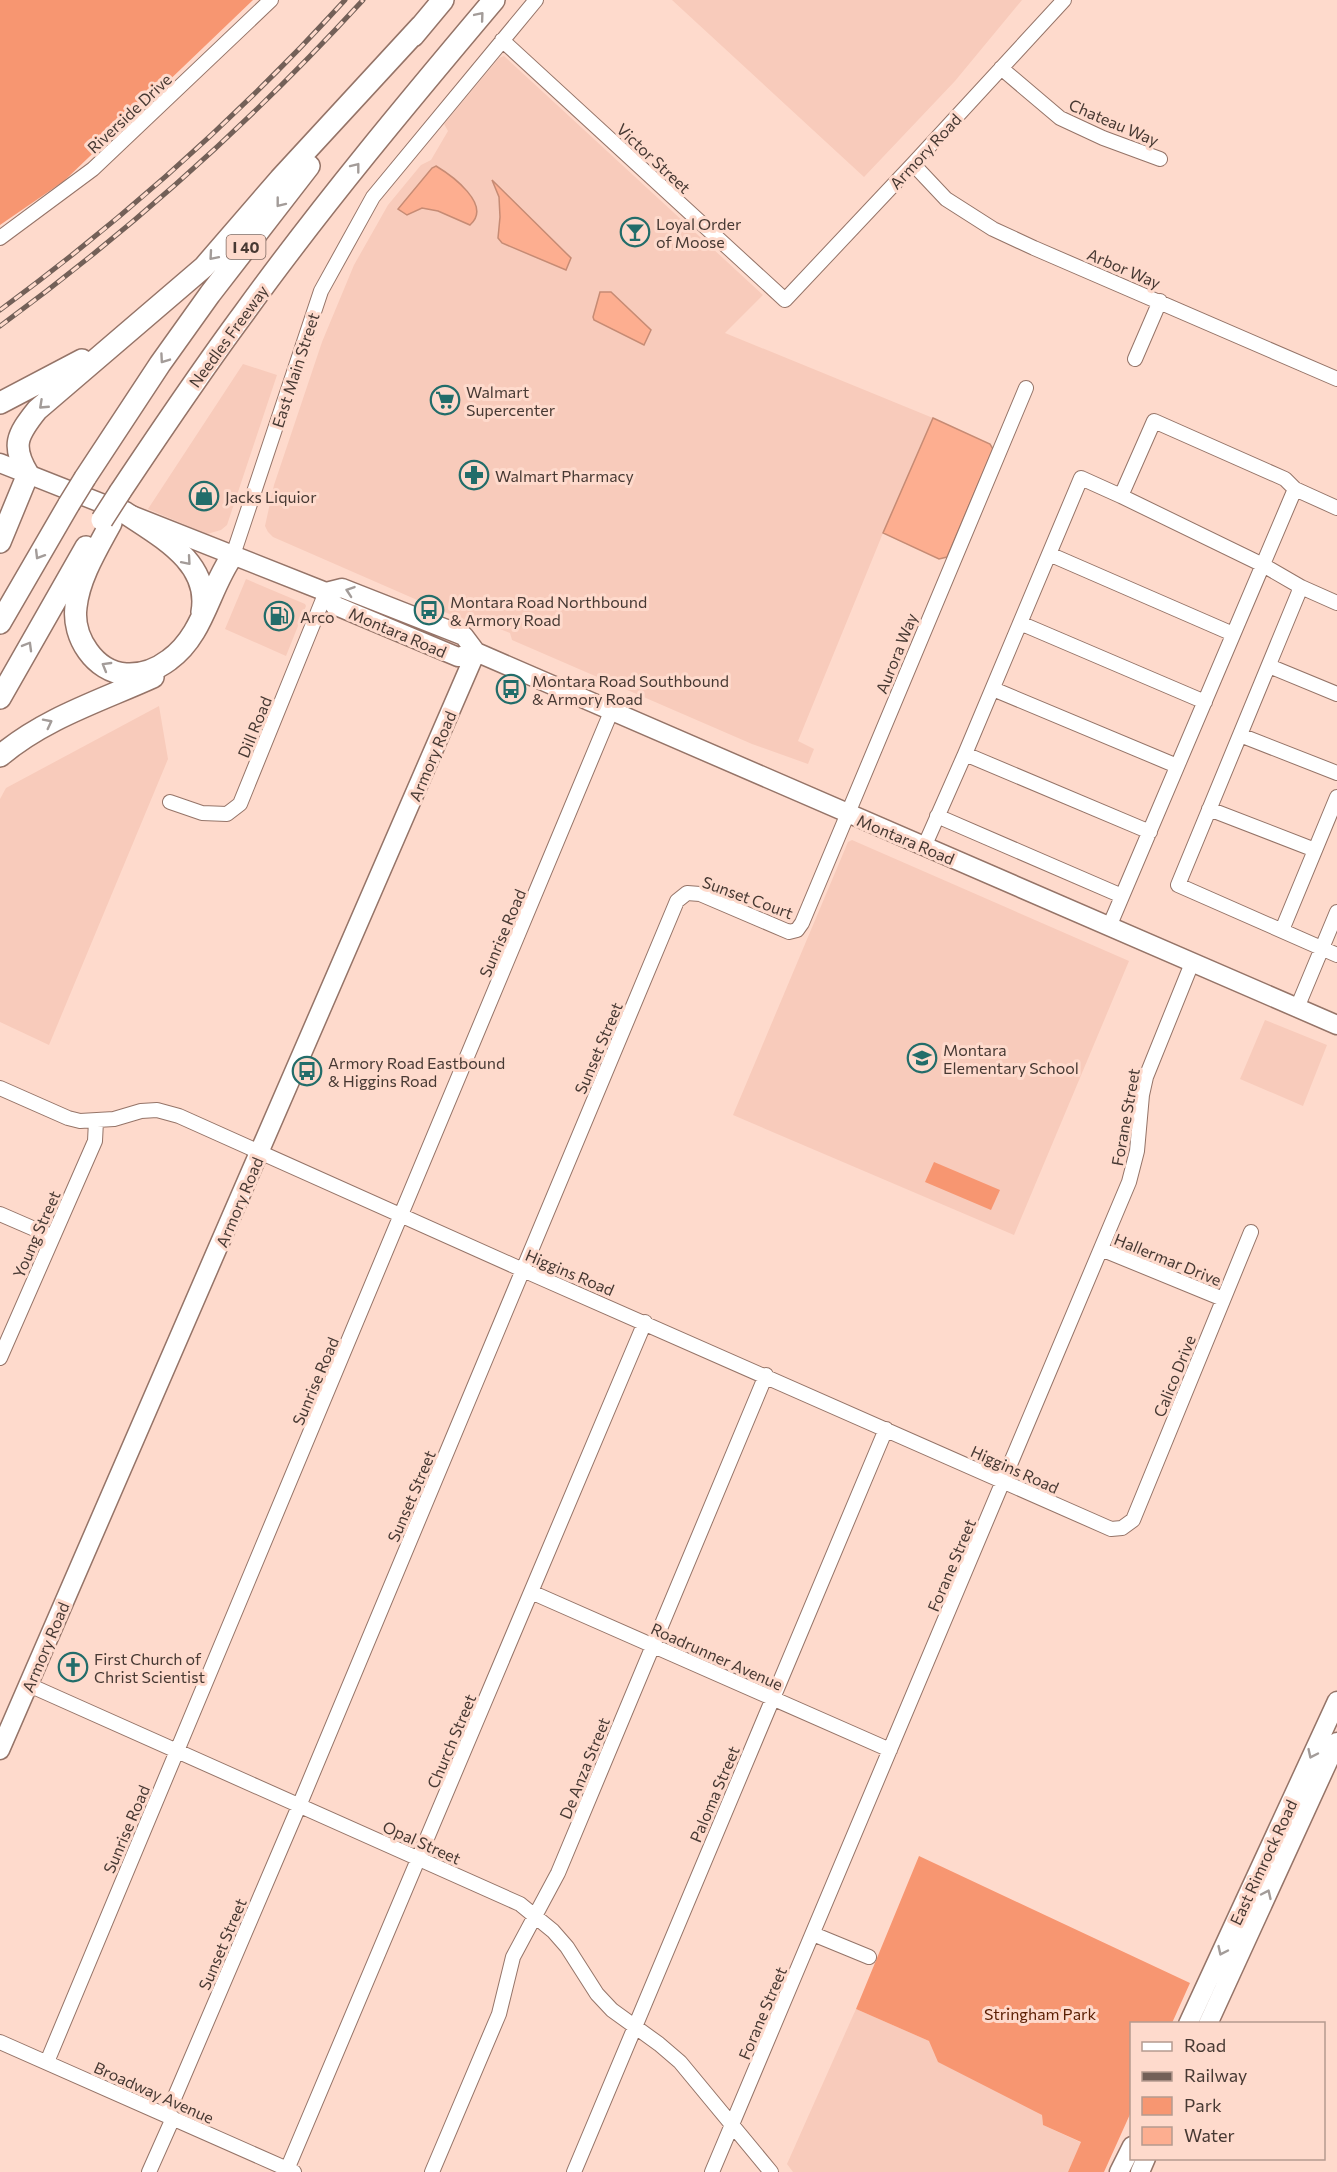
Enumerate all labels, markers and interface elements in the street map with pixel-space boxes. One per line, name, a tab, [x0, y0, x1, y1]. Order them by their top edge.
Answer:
one-way arrow	[473, 12, 484, 23]
street label: Riverside Drive	[83, 69, 175, 157]
street label: Chateau Way	[1066, 95, 1162, 149]
street label: Armory Road	[885, 109, 965, 193]
street label: Victor Street	[613, 119, 695, 197]
one-way arrow	[349, 163, 360, 174]
one-way arrow	[277, 196, 288, 207]
place label: Loyal Order of Moose	[656, 214, 742, 251]
bar icon: Loyal Order of Moose	[619, 216, 651, 248]
road number: I 40	[226, 235, 266, 259]
street label: Arbor Way	[1084, 244, 1164, 292]
one-way arrow	[209, 249, 220, 260]
street label: Needles Freeway	[184, 281, 272, 391]
street label: East Main Street	[267, 310, 323, 430]
one-way arrow	[160, 352, 171, 363]
place label: Walmart Supercenter	[466, 382, 556, 419]
supermarket icon: Walmart Supercenter	[429, 384, 461, 416]
one-way arrow	[39, 398, 50, 409]
pharmacy icon: Walmart Pharmacy	[458, 459, 490, 491]
place label: Walmart Pharmacy	[495, 466, 634, 485]
shop icon: Jacks Liquior	[188, 480, 220, 512]
place label: Jacks Liquior	[225, 487, 317, 506]
one-way arrow	[35, 549, 46, 559]
one-way arrow	[180, 554, 191, 565]
one-way arrow	[345, 586, 356, 599]
place label: Montara Road Northbound & Armory Road	[450, 592, 647, 629]
bus stop icon: Montara Road Northbound & Armory Road	[413, 594, 445, 626]
fuel station icon: Arco	[263, 600, 295, 632]
street label: Montara Road	[346, 603, 450, 661]
place label: Arco	[300, 607, 335, 626]
street label: Aurora Way	[871, 610, 921, 696]
one-way arrow	[21, 642, 32, 652]
one-way arrow	[102, 662, 112, 673]
place label: Montara Road Southbound & Armory Road	[532, 671, 729, 708]
bus stop icon: Montara Road Southbound & Armory Road	[495, 673, 527, 705]
street label: Dill Road	[233, 694, 275, 760]
street label: Armory Road	[404, 708, 460, 804]
one-way arrow	[42, 719, 53, 730]
street label: Montara Road	[854, 810, 958, 868]
street label: Sunset Court	[700, 872, 796, 922]
street label: Sunrise Road	[475, 886, 529, 980]
street label: Sunset Street	[570, 999, 626, 1097]
place label: Montara Elementary School	[943, 1040, 1079, 1077]
school or university icon: Montara Elementary School	[906, 1042, 938, 1074]
place label: Armory Road Eastbound & Higgins Road	[328, 1053, 505, 1090]
bus stop icon: Armory Road Eastbound & Higgins Road	[291, 1055, 323, 1087]
street label: Forane Street	[1107, 1066, 1143, 1167]
street label: Armory Road	[211, 1154, 267, 1250]
street label: Young Street	[8, 1187, 64, 1281]
street label: Hallermar Drive	[1112, 1229, 1224, 1289]
street label: Higgins Road	[523, 1245, 617, 1299]
street label: Calico Drive	[1149, 1332, 1199, 1420]
street label: Sunrise Road	[288, 1334, 342, 1428]
street label: Higgins Road	[968, 1441, 1062, 1497]
street label: Sunset Street	[383, 1447, 439, 1545]
street label: Forane Street	[923, 1515, 979, 1614]
street label: Armory Road	[17, 1599, 73, 1695]
street label: Roadrunner Avenue	[648, 1618, 786, 1694]
place label: First Church of Christ Scientist	[94, 1649, 205, 1686]
church icon: First Church of Christ Scientist	[57, 1651, 89, 1683]
street label: Church Street	[423, 1691, 480, 1791]
street label: De Anza Street	[555, 1714, 613, 1822]
street label: Paloma Street	[685, 1743, 743, 1845]
one-way arrow	[1308, 1748, 1320, 1759]
street label: Sunrise Road	[99, 1782, 153, 1876]
street label: East Rimrock Road	[1226, 1796, 1300, 1928]
street label: Opal Street	[380, 1816, 464, 1868]
one-way arrow	[1260, 1889, 1272, 1900]
street label: Sunset Street	[194, 1895, 250, 1993]
one-way arrow	[1217, 1944, 1229, 1955]
street label: Forane Street	[734, 1963, 790, 2062]
park label: Stringham Park	[984, 2004, 1096, 2023]
legend	[1130, 2022, 1325, 2160]
text: Road	[1184, 2034, 1226, 2056]
street label: Broadway Avenue	[91, 2057, 217, 2127]
text: Railway	[1184, 2064, 1247, 2086]
text: Park	[1184, 2094, 1222, 2116]
text: Water	[1184, 2124, 1235, 2146]

